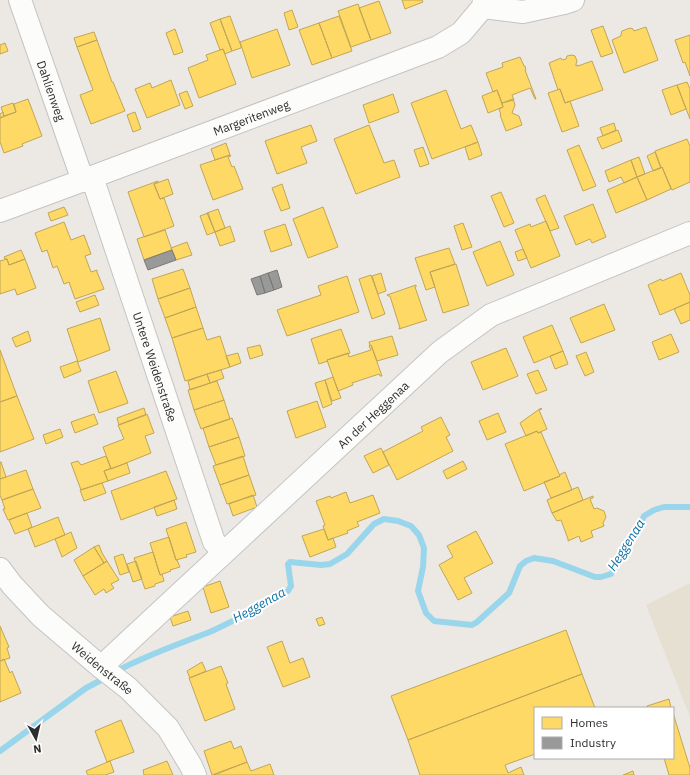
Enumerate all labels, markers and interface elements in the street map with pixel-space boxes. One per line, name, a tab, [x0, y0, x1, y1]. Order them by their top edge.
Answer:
street label: Dahlienweg	[34, 58, 69, 124]
street label: Margeritenweg	[211, 96, 292, 138]
street label: Untere Weidenstraße	[130, 310, 181, 424]
street label: An der Heggenaa	[334, 377, 412, 451]
water label: Heggenaa	[603, 516, 649, 574]
water label: Heggenaa	[230, 584, 288, 626]
street label: Weidenstraße	[69, 638, 137, 697]
legend	[534, 707, 674, 759]
text: Homes	[570, 715, 608, 730]
north arrow	[16, 719, 56, 759]
text: Industry	[570, 735, 616, 750]
text: N	[32, 741, 42, 756]

